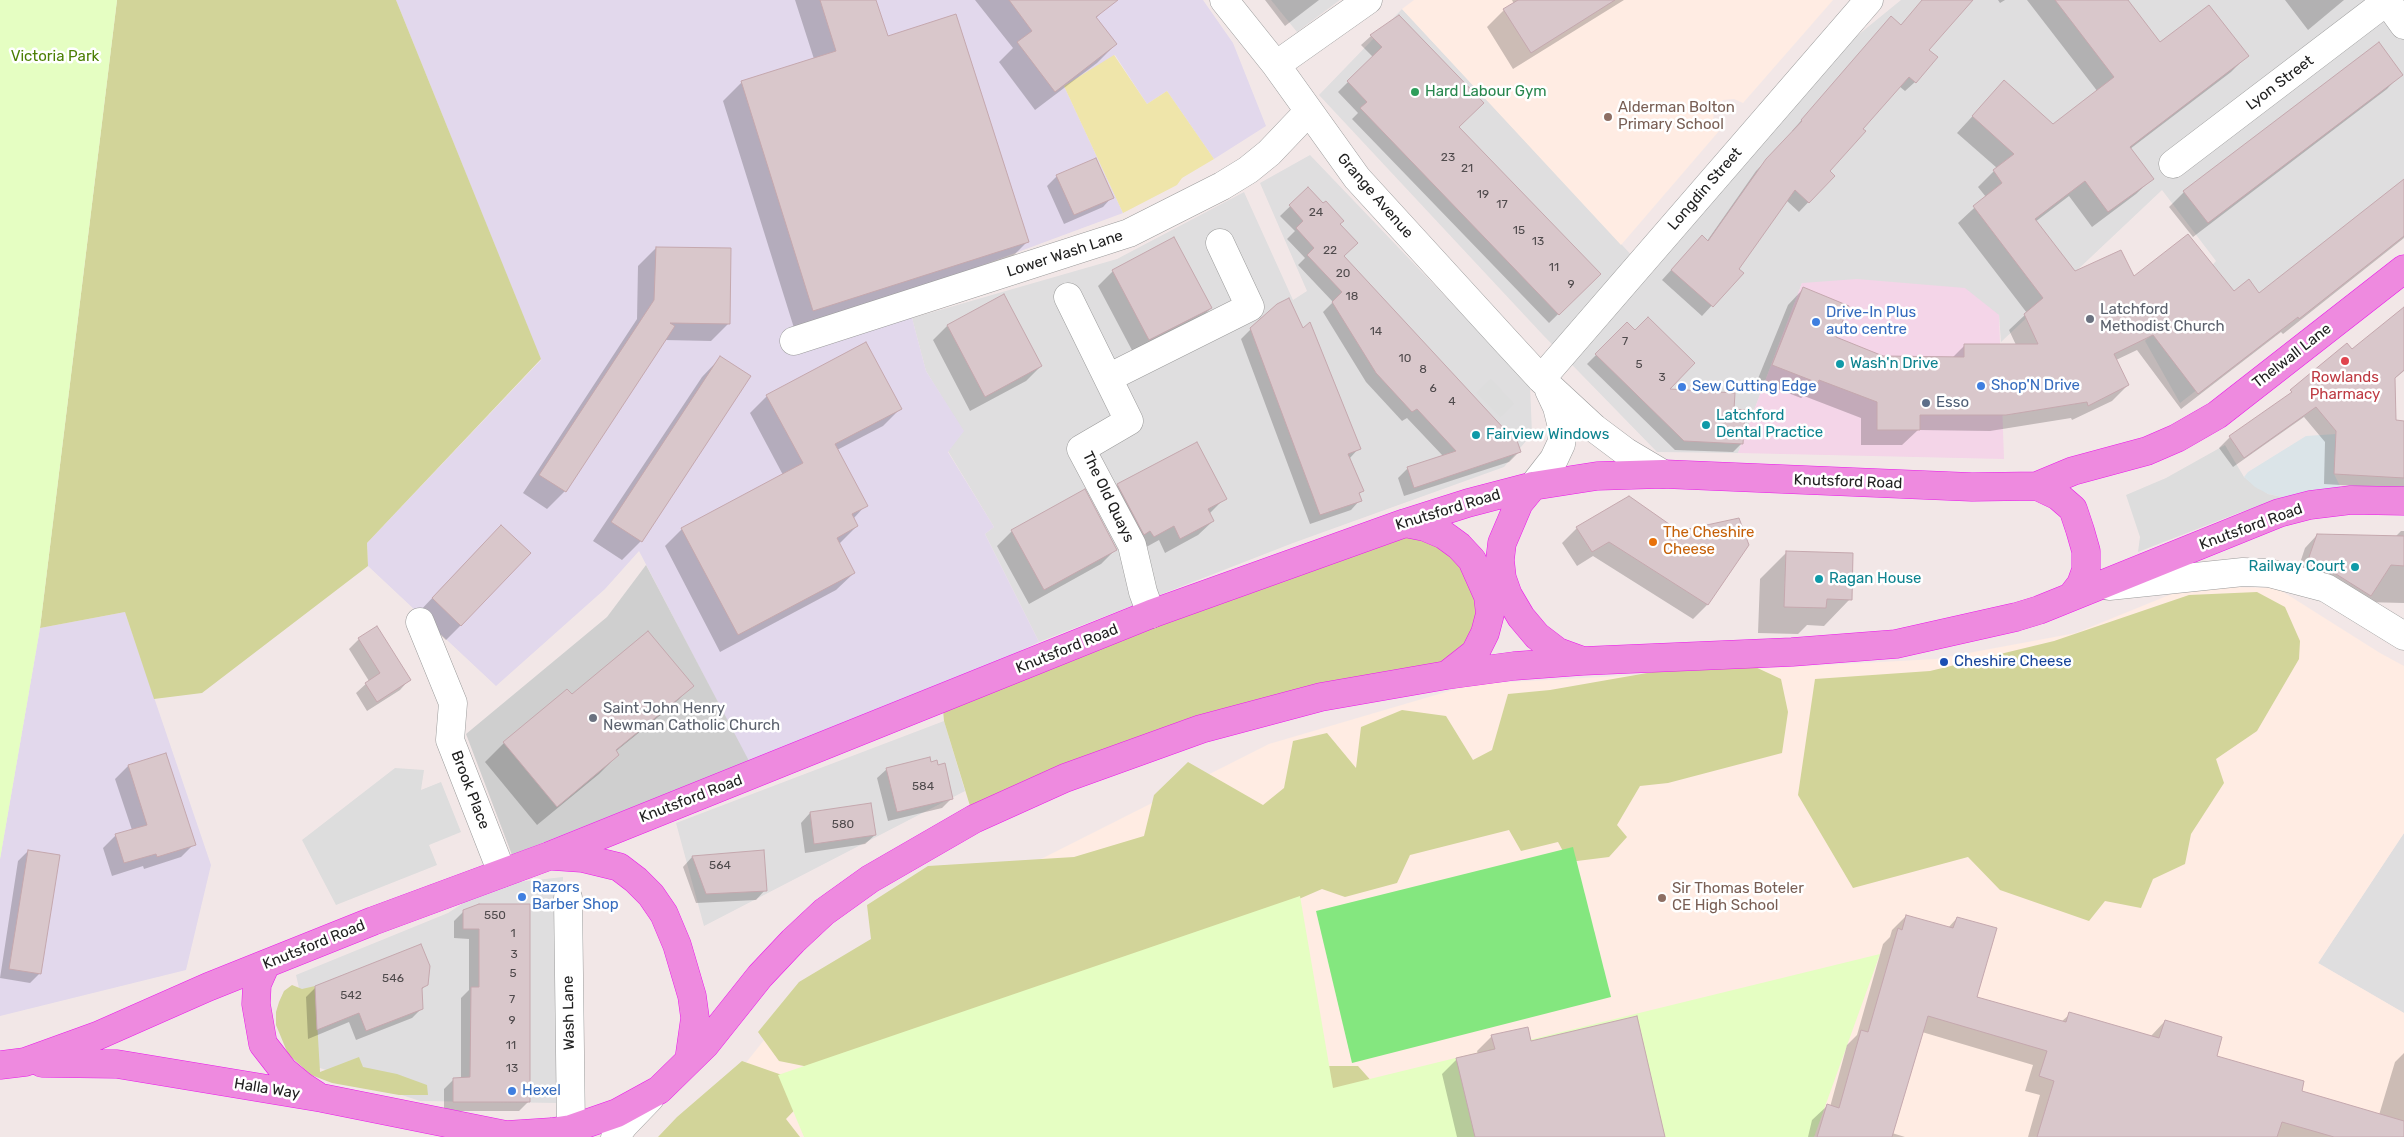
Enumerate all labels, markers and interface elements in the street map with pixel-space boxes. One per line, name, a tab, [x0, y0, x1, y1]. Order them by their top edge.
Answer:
park label: Victoria Park	[11, 48, 99, 66]
street label: Lyon Street	[2243, 52, 2317, 114]
place label: Hard Labour Gym	[1425, 83, 1547, 101]
marker: Hard Labour Gym	[1409, 86, 1421, 98]
place label: Alderman Bolton Primary School	[1618, 99, 1735, 134]
marker: Alderman Bolton Primary School	[1602, 111, 1614, 123]
street label: Longdin Street	[1664, 144, 1746, 234]
street label: Grange Avenue	[1333, 150, 1417, 242]
house number: 23	[1441, 151, 1455, 165]
house number: 21	[1461, 162, 1473, 176]
house number: 19	[1477, 188, 1489, 202]
house number: 17	[1496, 198, 1508, 212]
house number: 24	[1309, 206, 1323, 220]
house number: 15	[1513, 224, 1525, 238]
street label: Lower Wash Lane	[1005, 227, 1125, 281]
house number: 13	[1532, 235, 1544, 249]
house number: 22	[1323, 244, 1337, 258]
house number: 11	[1549, 261, 1559, 275]
house number: 20	[1336, 267, 1350, 281]
house number: 9	[1567, 278, 1575, 292]
house number: 18	[1346, 290, 1358, 304]
place label: Latchford Methodist Church	[2100, 301, 2225, 336]
place label: Drive-In Plus auto centre	[1826, 304, 1916, 339]
marker: Latchford Methodist Church	[2084, 313, 2096, 325]
marker: Drive-In Plus auto centre	[1810, 316, 1822, 328]
street label: Thelwall Lane	[2249, 320, 2335, 392]
house number: 14	[1370, 325, 1382, 339]
house number: 7	[1622, 335, 1628, 349]
house number: 10	[1399, 352, 1411, 366]
place label: Wash'n Drive	[1850, 355, 1938, 373]
marker: Rowlands Pharmacy	[2339, 355, 2351, 367]
house number: 5	[1635, 358, 1643, 372]
marker: Wash'n Drive	[1834, 358, 1846, 370]
house number: 8	[1419, 363, 1427, 377]
place label: Rowlands Pharmacy	[2310, 369, 2380, 404]
house number: 3	[1658, 371, 1666, 385]
place label: Shop'N Drive	[1991, 377, 2080, 395]
place label: Sew Cutting Edge	[1692, 378, 1817, 396]
marker: Shop'N Drive	[1975, 380, 1987, 392]
marker: Sew Cutting Edge	[1676, 381, 1688, 393]
house number: 6	[1429, 382, 1437, 396]
place label: Esso	[1936, 394, 1969, 412]
house number: 4	[1448, 395, 1456, 409]
marker: Esso	[1920, 397, 1932, 409]
place label: Latchford Dental Practice	[1716, 407, 1823, 442]
marker: Latchford Dental Practice	[1700, 419, 1712, 431]
place label: Fairview Windows	[1486, 426, 1609, 444]
marker: Fairview Windows	[1470, 429, 1482, 441]
street label: The Old Quays	[1078, 449, 1138, 545]
street label: Knutsford Road	[1793, 471, 1903, 493]
street label: Knutsford Road	[1393, 486, 1503, 534]
street label: Knutsford Road	[2197, 500, 2305, 554]
place label: The Cheshire Cheese	[1663, 524, 1754, 559]
marker: The Cheshire Cheese	[1647, 536, 1659, 548]
place label: Railway Court	[2249, 558, 2345, 576]
marker: Railway Court	[2349, 561, 2361, 573]
place label: Ragan House	[1829, 570, 1922, 588]
marker: Ragan House	[1813, 573, 1825, 585]
street label: Knutsford Road	[1013, 620, 1121, 678]
place label: Cheshire Cheese	[1954, 653, 2072, 671]
marker: Cheshire Cheese	[1938, 656, 1950, 668]
place label: Saint John Henry Newman Catholic Church	[603, 700, 780, 735]
marker: Saint John Henry Newman Catholic Church	[587, 712, 599, 724]
street label: Brook Place	[447, 748, 493, 832]
street label: Knutsford Road	[637, 771, 745, 827]
house number: 584	[912, 780, 934, 794]
house number: 580	[832, 818, 854, 832]
house number: 564	[709, 859, 731, 873]
place label: Razors Barber Shop	[532, 879, 619, 914]
place label: Sir Thomas Boteler CE High School	[1672, 880, 1804, 915]
marker: Razors Barber Shop	[516, 891, 528, 903]
marker: Sir Thomas Boteler CE High School	[1656, 892, 1668, 904]
house number: 550	[484, 909, 506, 923]
street label: Knutsford Road	[260, 916, 368, 974]
house number: 1	[510, 927, 516, 941]
house number: 3	[510, 948, 518, 962]
house number: 5	[509, 967, 517, 981]
house number: 546	[382, 972, 404, 986]
street label: Wash Lane	[559, 976, 579, 1050]
house number: 542	[340, 989, 362, 1003]
house number: 7	[509, 993, 515, 1007]
house number: 9	[508, 1014, 516, 1028]
house number: 11	[506, 1039, 516, 1053]
house number: 13	[506, 1062, 518, 1076]
street label: Halla Way	[233, 1075, 301, 1103]
place label: Hexel	[522, 1082, 561, 1100]
marker: Hexel	[506, 1085, 518, 1097]

